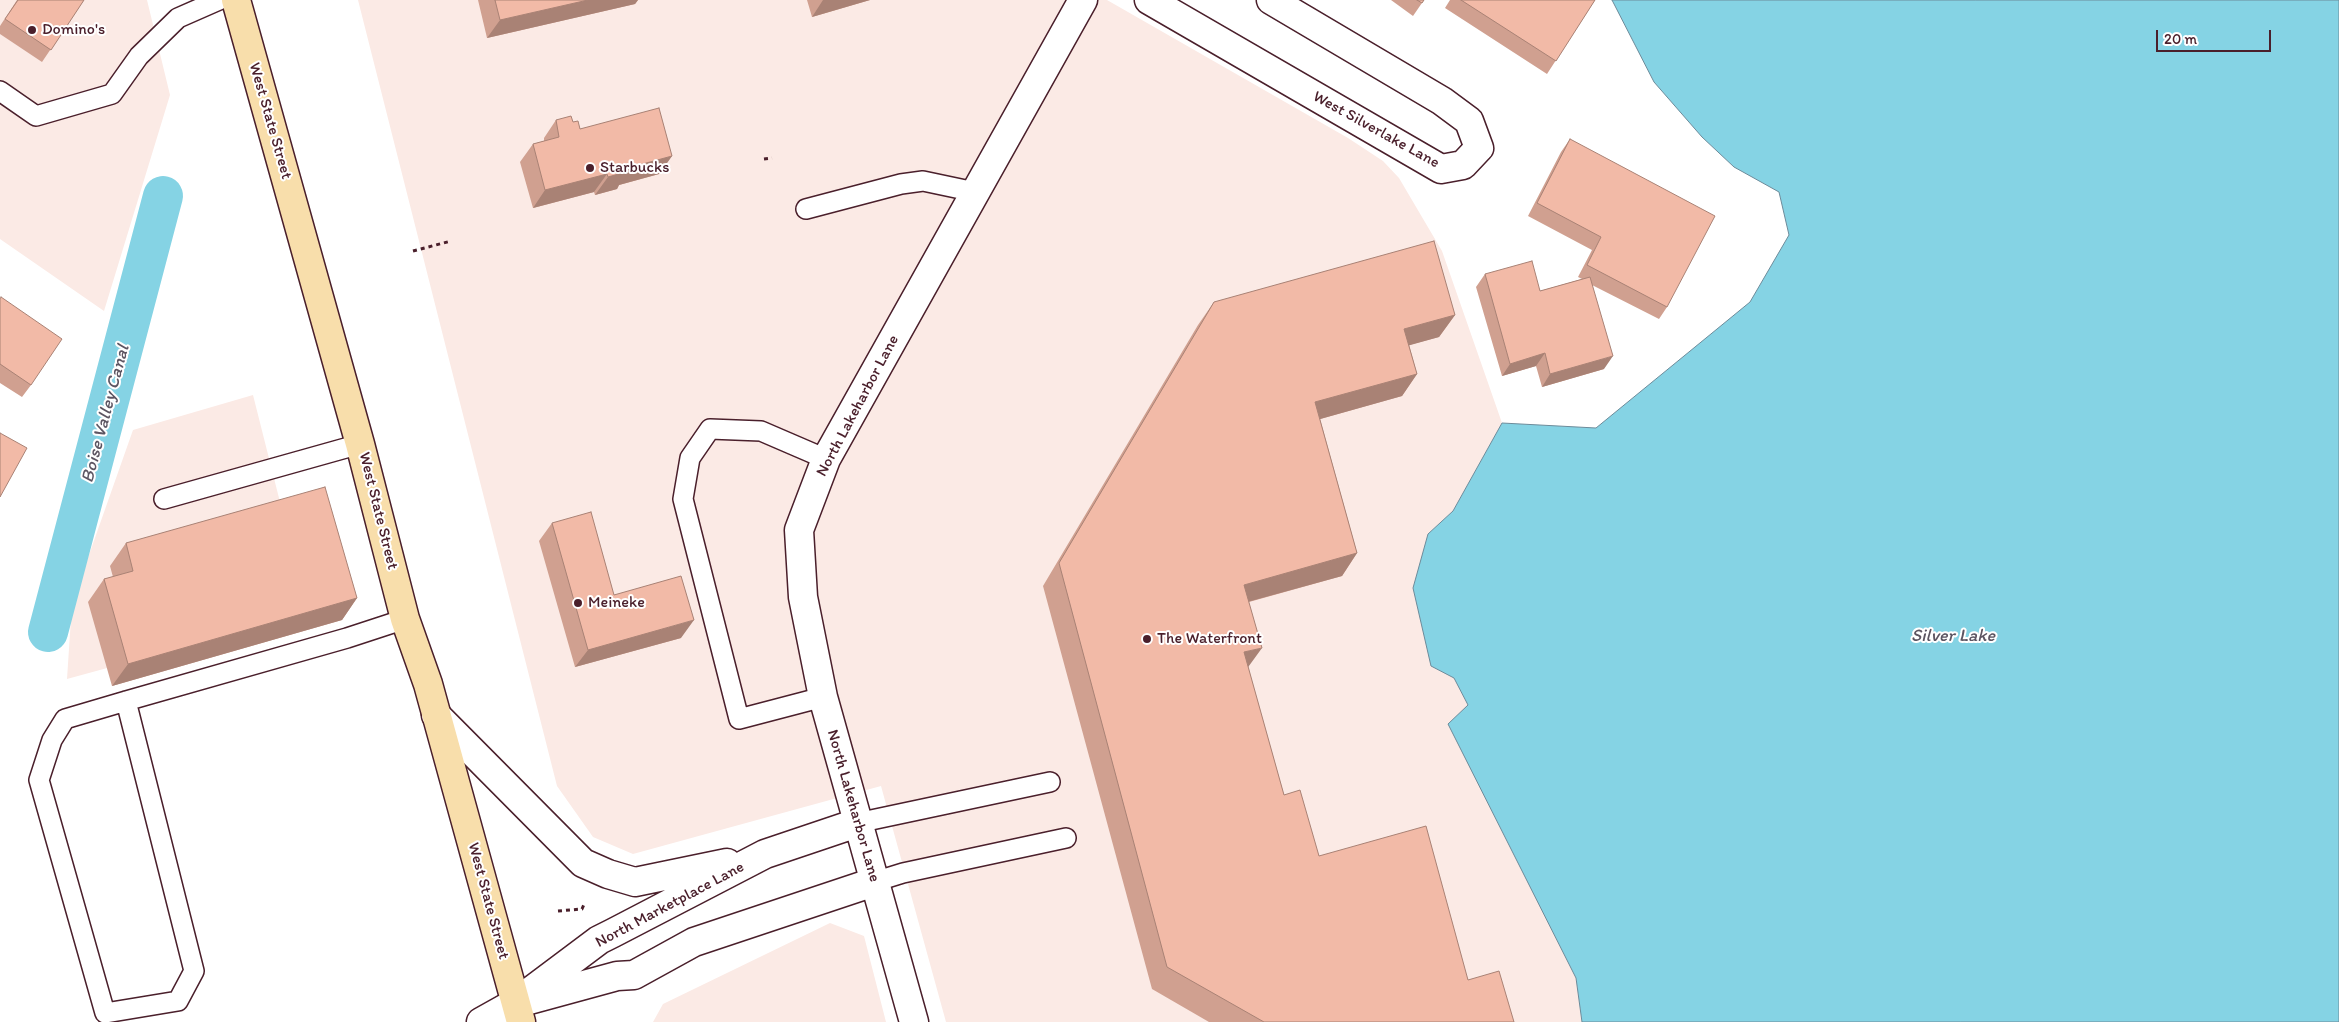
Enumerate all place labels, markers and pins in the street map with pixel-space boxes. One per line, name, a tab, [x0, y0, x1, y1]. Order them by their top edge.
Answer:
place label: Domino's	[42, 20, 105, 40]
marker: Domino's	[26, 24, 38, 36]
place label: Starbucks	[600, 158, 669, 178]
marker: Starbucks	[584, 162, 596, 174]
place label: Meineke	[588, 593, 645, 613]
marker: Meineke	[572, 597, 584, 609]
place label: The Waterfront	[1157, 629, 1262, 649]
marker: The Waterfront	[1141, 633, 1153, 645]

